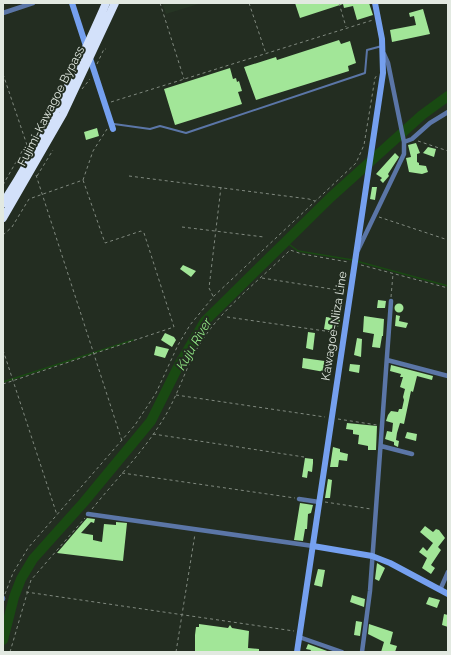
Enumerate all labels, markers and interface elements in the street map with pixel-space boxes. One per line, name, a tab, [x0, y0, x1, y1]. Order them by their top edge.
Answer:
street label: Fujimi-Kawagoe Bypass	[15, 44, 87, 168]
street label: Kawagoe-Niiza Line	[318, 270, 350, 382]
water label: Kuju River	[173, 315, 215, 373]

